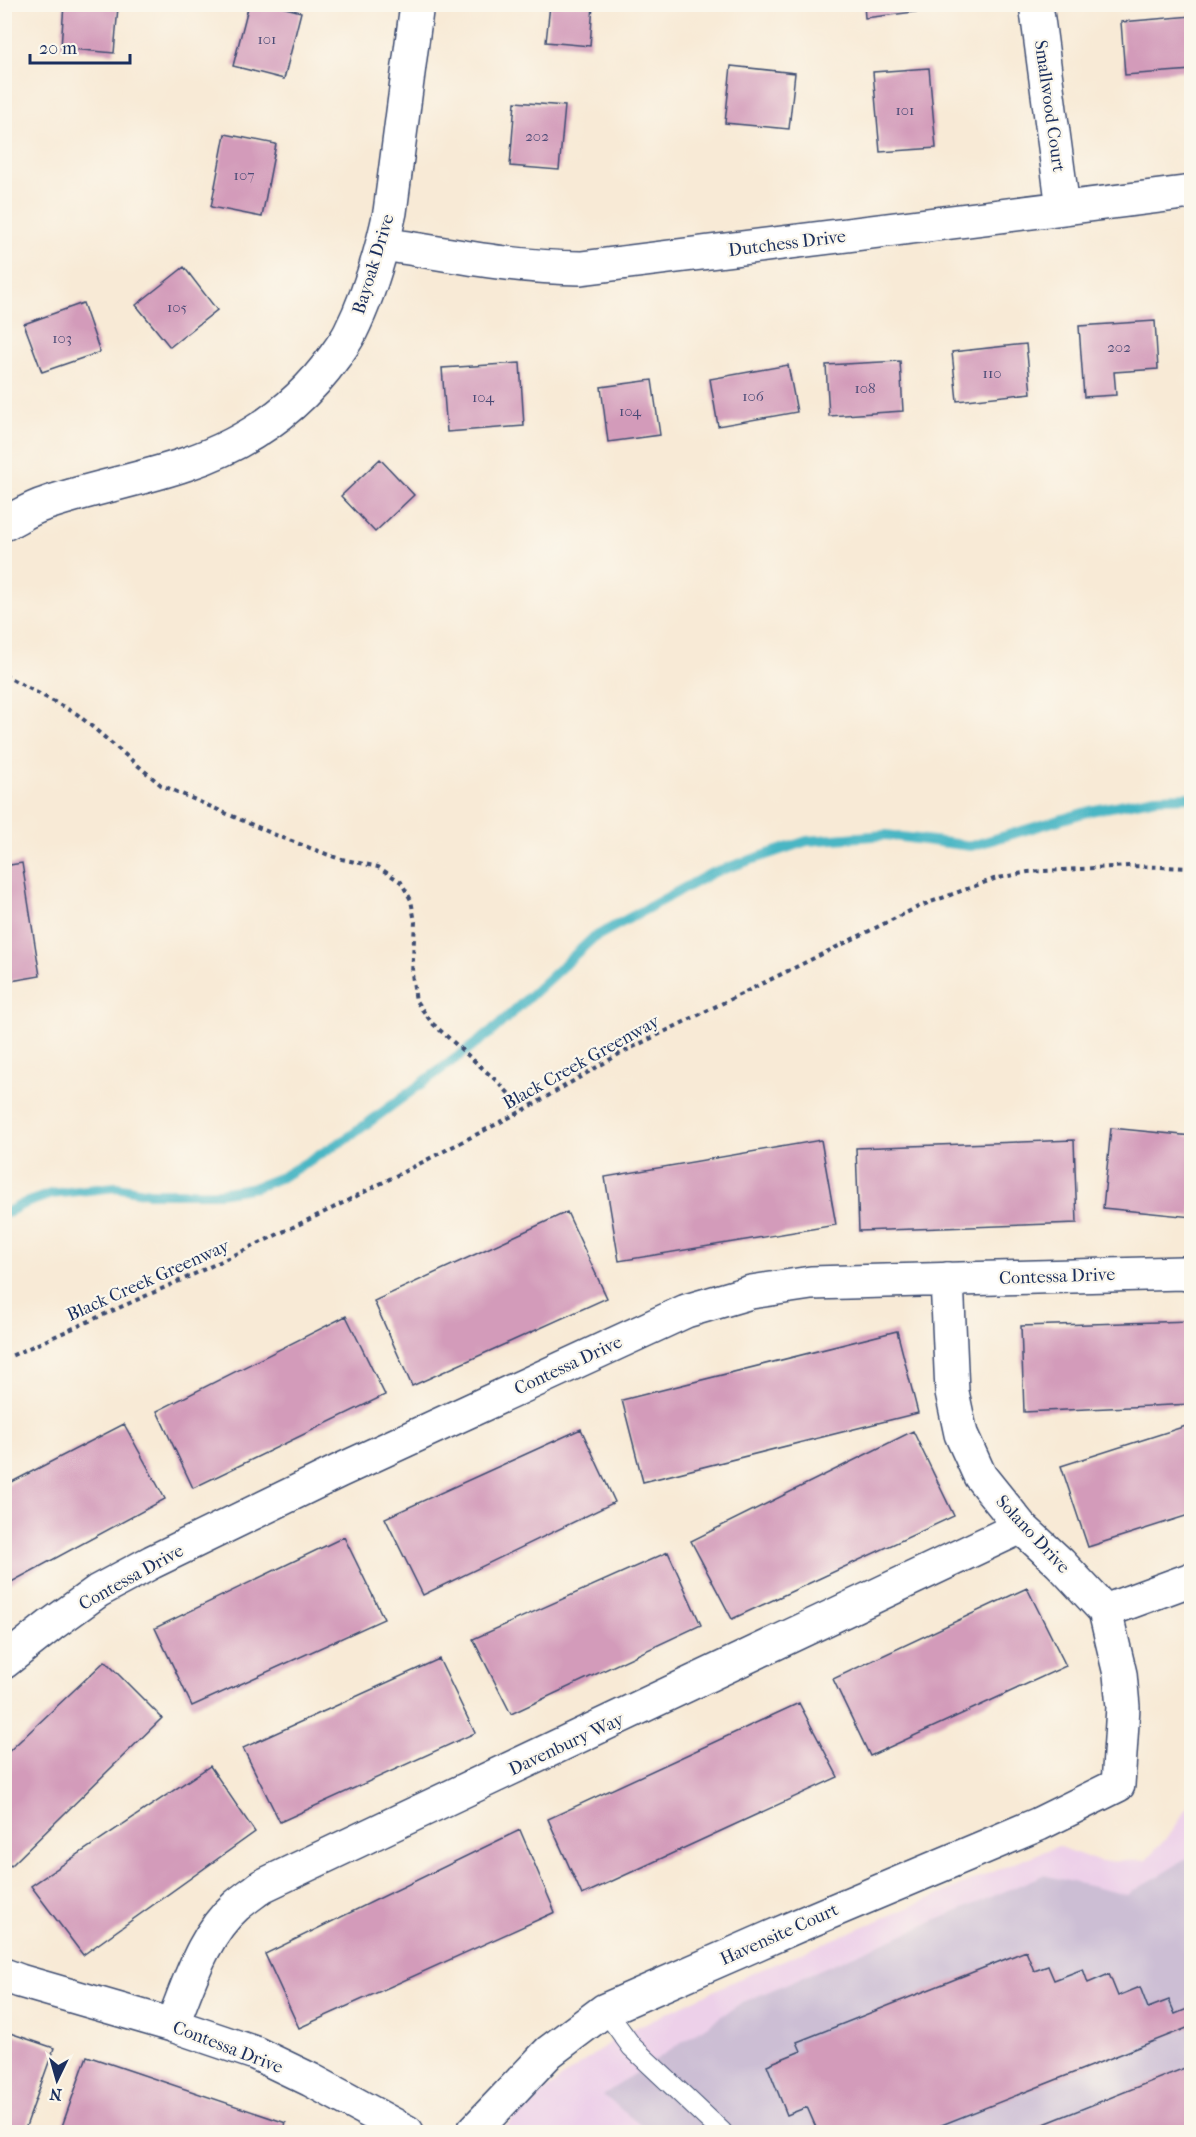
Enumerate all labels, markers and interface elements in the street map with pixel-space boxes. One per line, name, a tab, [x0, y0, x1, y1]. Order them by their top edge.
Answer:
scale bar	[30, 27, 130, 65]
house number: 101	[258, 30, 276, 48]
text: 20 m	[39, 38, 77, 59]
street label: Smallwood Court	[1030, 39, 1069, 174]
house number: 101	[896, 101, 914, 119]
house number: 202	[525, 127, 549, 145]
house number: 107	[234, 166, 254, 184]
street label: Bayoak Drive	[348, 211, 399, 317]
street label: Dutchess Drive	[727, 226, 847, 261]
house number: 105	[167, 298, 187, 316]
house number: 103	[52, 329, 72, 347]
house number: 202	[1107, 338, 1131, 356]
house number: 110	[983, 364, 1001, 382]
house number: 108	[854, 379, 876, 397]
house number: 106	[742, 387, 765, 405]
house number: 104	[472, 388, 495, 406]
house number: 104	[619, 402, 642, 420]
street label: Black Creek Greenway	[499, 1010, 664, 1114]
street label: Black Creek Greenway	[64, 1235, 234, 1326]
street label: Contessa Drive	[999, 1264, 1116, 1289]
street label: Contessa Drive	[511, 1331, 625, 1400]
street label: Solano Drive	[991, 1491, 1074, 1578]
street label: Contessa Drive	[75, 1540, 187, 1615]
street label: Davenbury Way	[505, 1708, 628, 1780]
street label: Havensite Court	[717, 1899, 842, 1970]
street label: Contessa Drive	[170, 2017, 286, 2078]
north arrow	[27, 2050, 87, 2110]
text: N	[48, 2084, 63, 2104]

